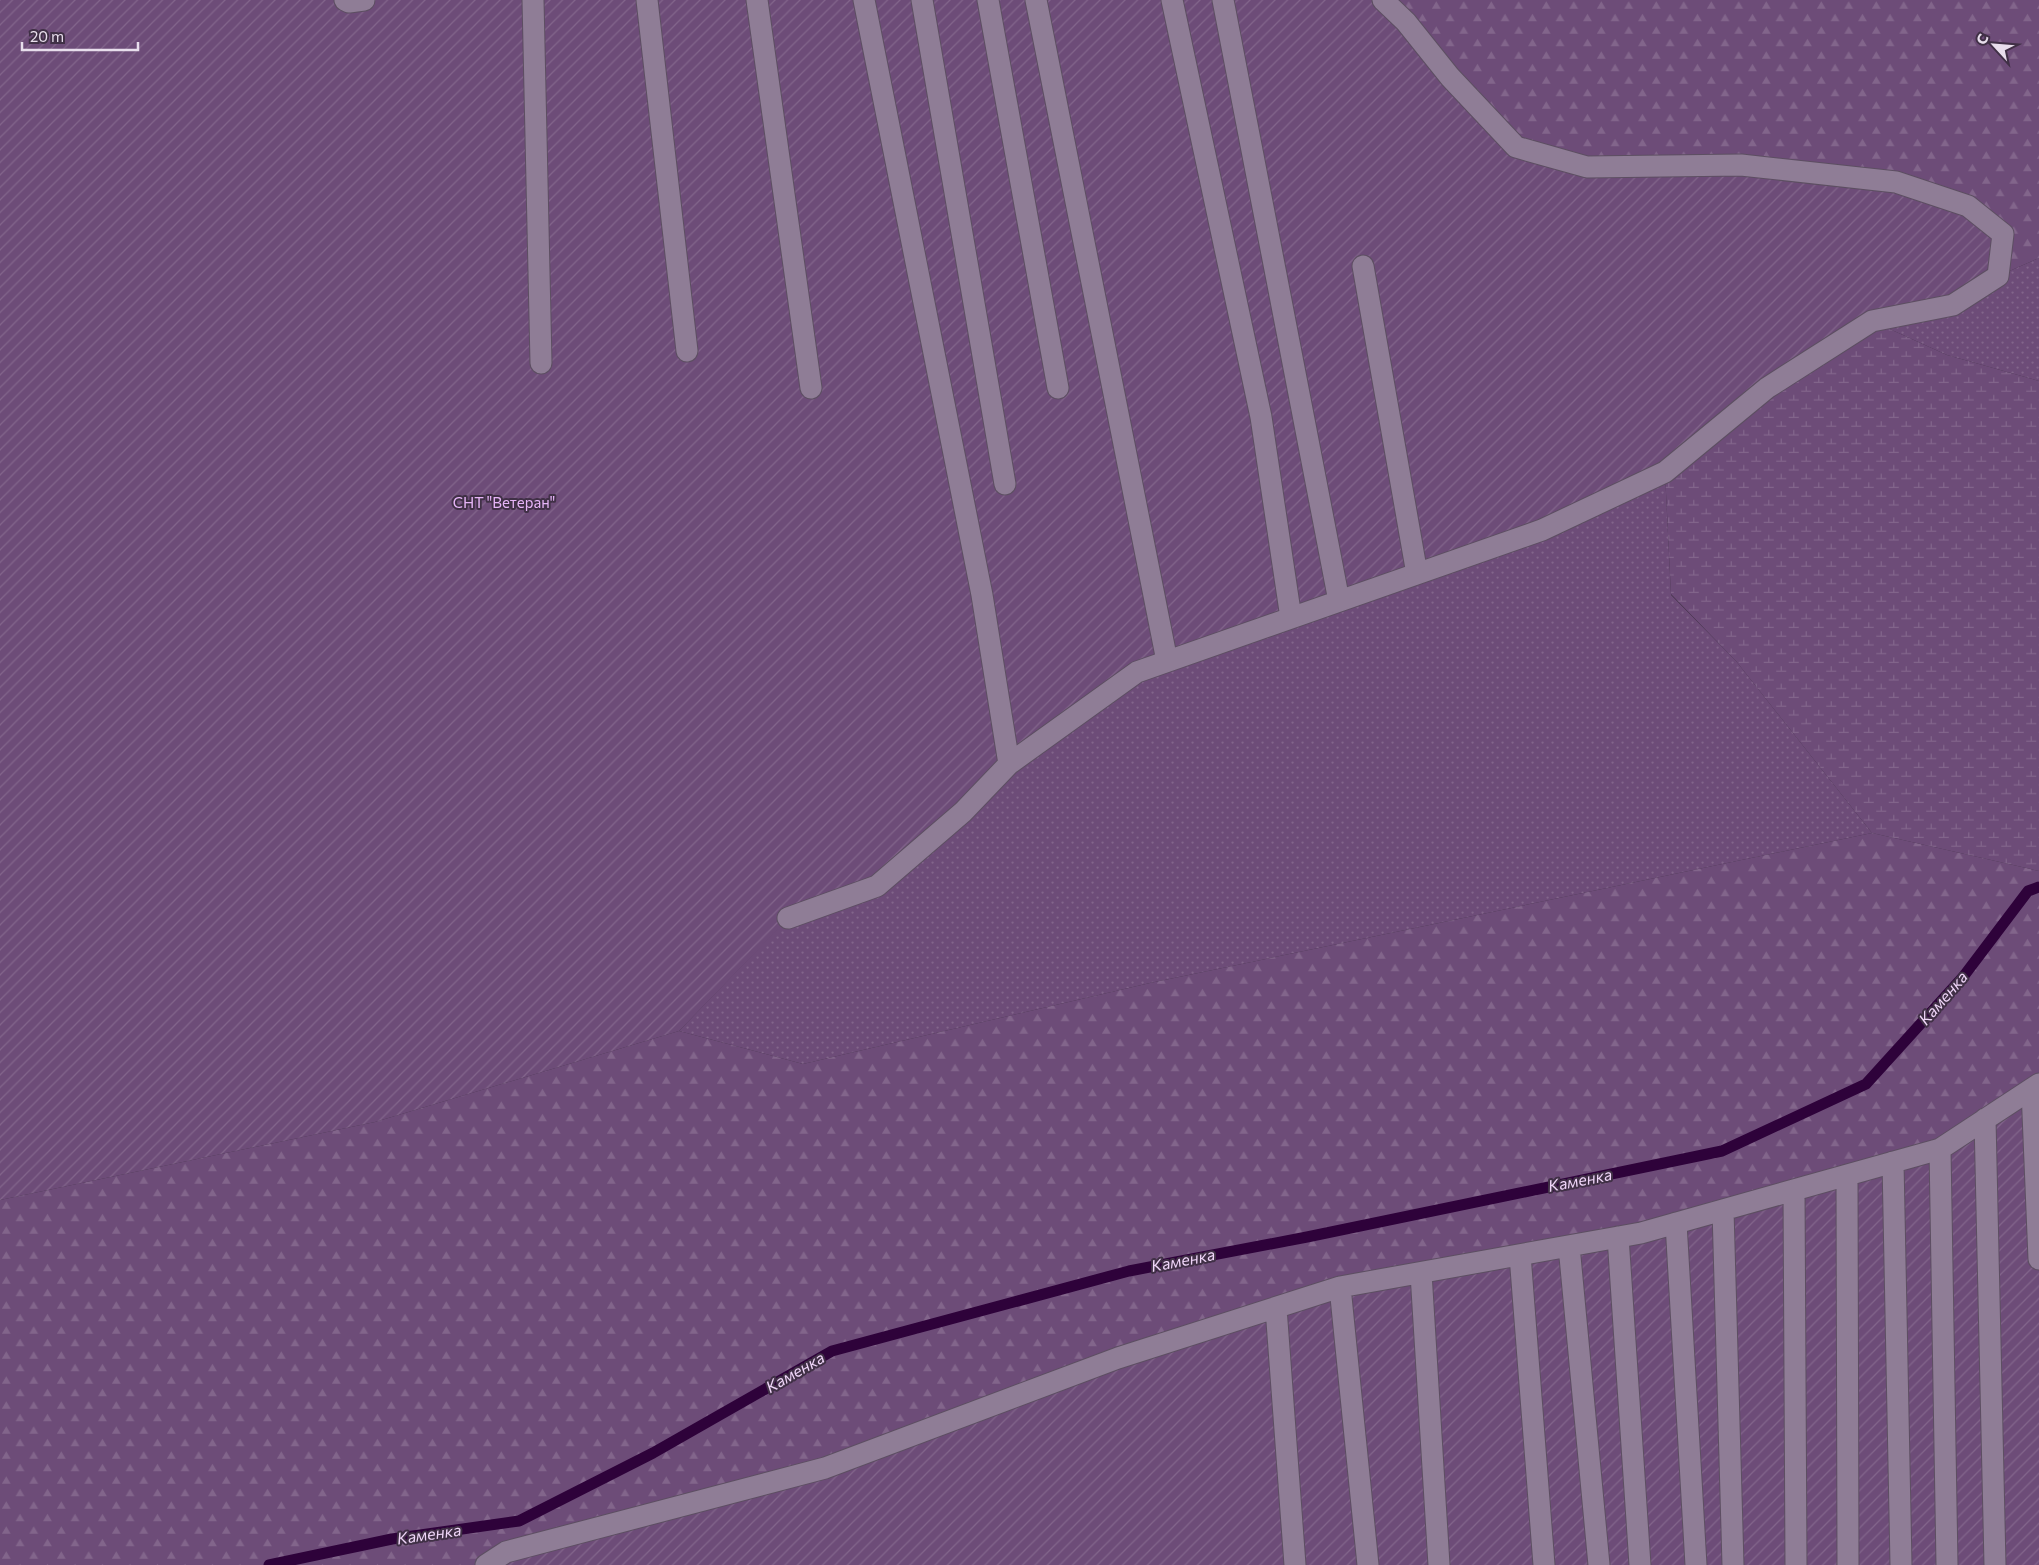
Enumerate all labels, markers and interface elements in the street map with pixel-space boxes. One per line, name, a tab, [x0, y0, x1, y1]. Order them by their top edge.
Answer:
scale bar	[22, 20, 139, 52]
north arrow	[1969, 20, 2019, 70]
text: 20 m	[30, 27, 64, 45]
text: С	[1972, 31, 1992, 47]
park label: СНТ "Ветеран"	[453, 493, 555, 511]
water label: Каменка	[1914, 967, 1971, 1028]
water label: Каменка	[1546, 1164, 1614, 1195]
water label: Каменка	[1149, 1244, 1217, 1275]
water label: Каменка	[762, 1347, 828, 1396]
water label: Каменка	[396, 1520, 462, 1547]

